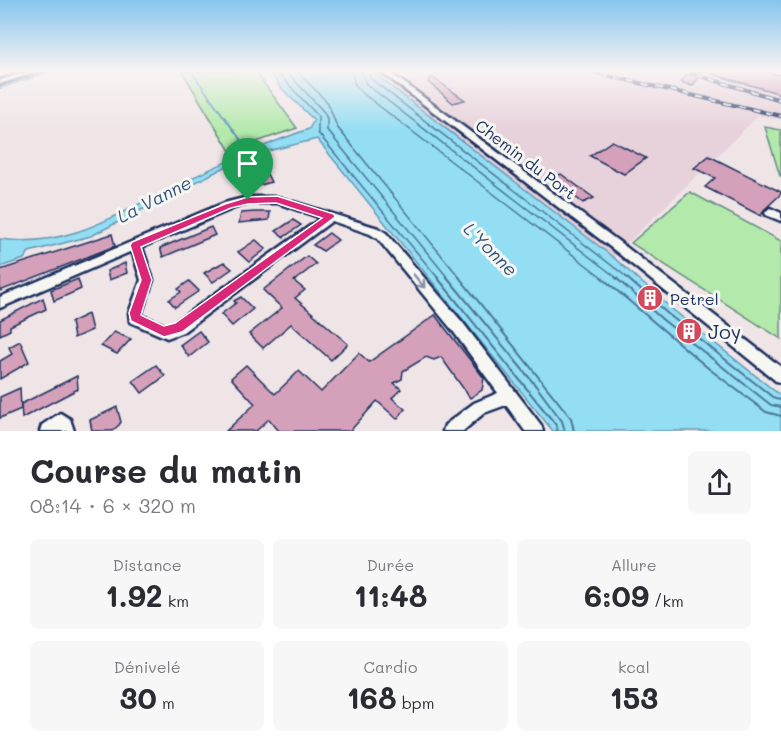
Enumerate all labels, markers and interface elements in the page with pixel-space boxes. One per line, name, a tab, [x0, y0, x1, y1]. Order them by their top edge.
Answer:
street label: Chemin du Port	[472, 114, 580, 204]
pin	[222, 138, 273, 200]
icon: arrive	[231, 147, 264, 180]
water label: La Vanne	[113, 170, 195, 228]
water label: L'Yonne	[459, 217, 523, 281]
one-way arrow	[412, 273, 426, 288]
building icon: Petrel	[635, 283, 665, 313]
place label: Petrel	[670, 288, 719, 309]
building icon: Joy	[674, 316, 704, 346]
place label: Joy	[708, 318, 741, 344]
text: Course du matin	[30, 448, 302, 491]
button: share	[688, 451, 751, 514]
text: 08:14 · 6 × 320 m	[30, 492, 196, 518]
text: Distance	[113, 554, 182, 575]
text: Durée	[367, 554, 414, 575]
text: Allure	[611, 554, 657, 575]
text: 1.92	[105, 575, 163, 615]
text: 11:48	[354, 575, 427, 615]
text: 6:09	[584, 575, 649, 615]
text: km	[163, 590, 189, 611]
text: /km	[649, 590, 684, 611]
text: Dénivelé	[114, 656, 181, 677]
text: Cardio	[364, 656, 417, 677]
text: kcal	[618, 656, 650, 677]
text: 30	[120, 677, 157, 717]
text: 168	[347, 677, 397, 717]
text: 153	[609, 677, 658, 717]
text: m	[157, 692, 175, 713]
text: bpm	[397, 692, 434, 713]

